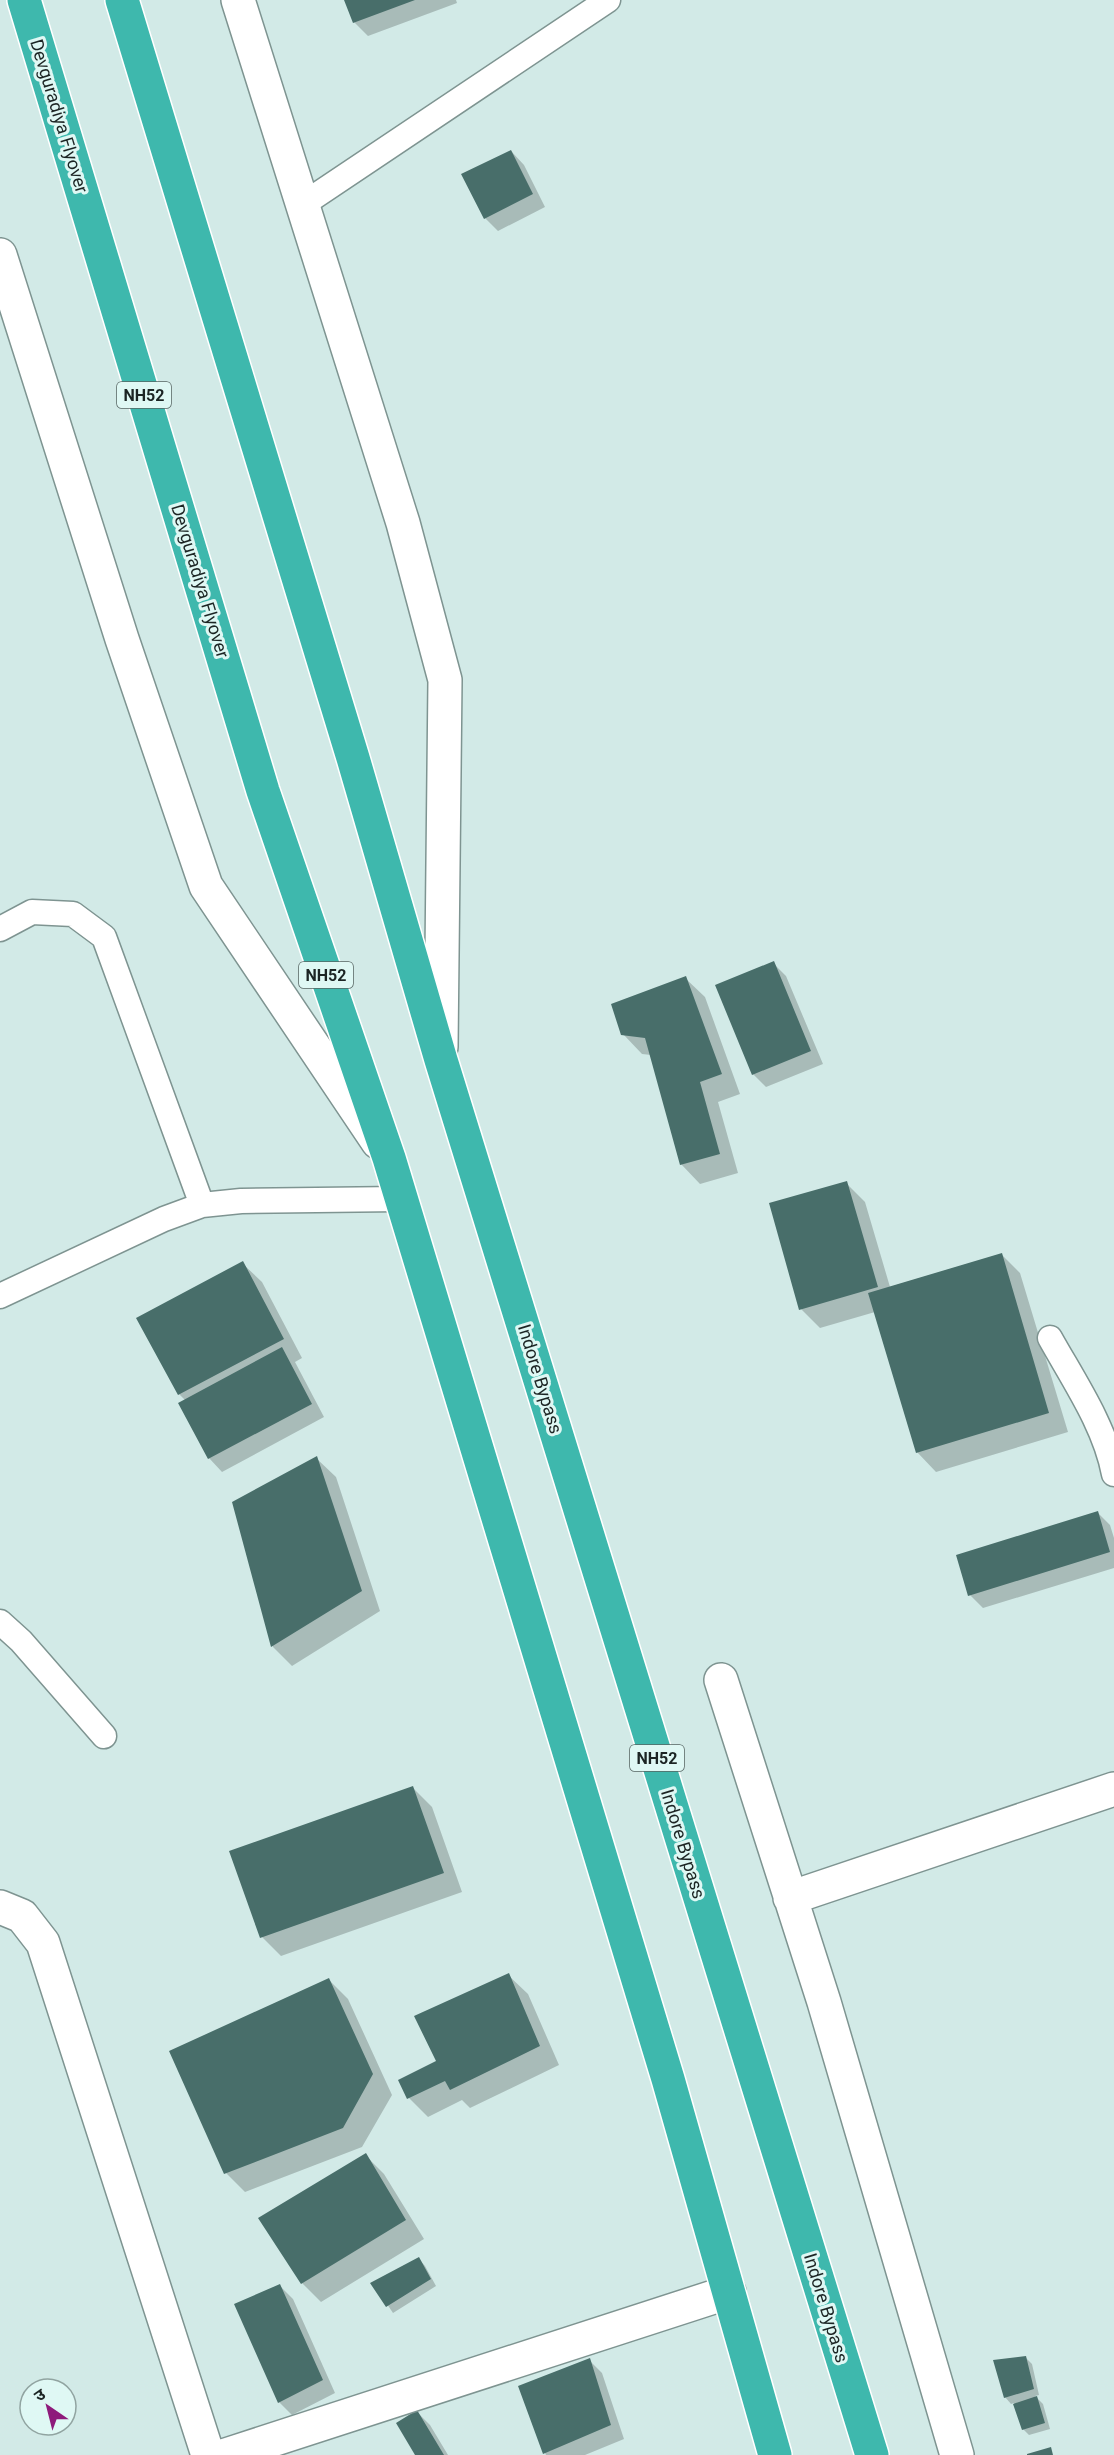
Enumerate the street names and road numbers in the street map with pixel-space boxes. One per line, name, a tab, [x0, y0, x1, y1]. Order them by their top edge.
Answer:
street label: Devguradiya Flyover	[26, 36, 93, 195]
road number: NH52	[117, 382, 171, 408]
street label: Devguradiya Flyover	[167, 501, 234, 660]
road number: NH52	[299, 962, 353, 988]
street label: Indore Bypass	[514, 1322, 567, 1436]
road number: NH52	[630, 1745, 684, 1771]
street label: Indore Bypass	[657, 1787, 710, 1901]
street label: Indore Bypass	[800, 2251, 853, 2365]

